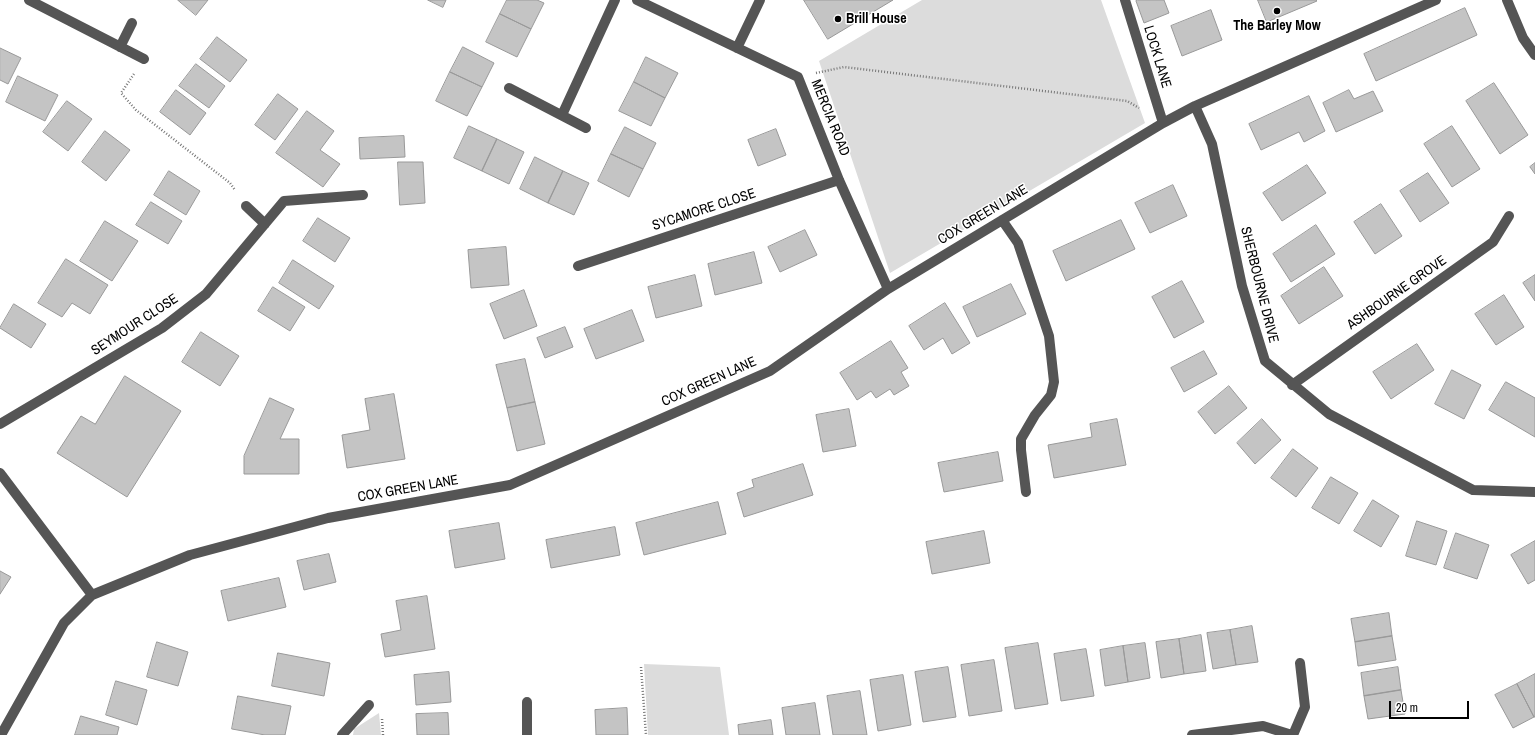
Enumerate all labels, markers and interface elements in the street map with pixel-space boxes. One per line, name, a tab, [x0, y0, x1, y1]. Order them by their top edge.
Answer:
marker: The Barley Mow	[1272, 6, 1282, 16]
place label: Brill House	[846, 11, 907, 27]
marker: Brill House	[833, 14, 843, 24]
place label: The Barley Mow	[1233, 18, 1321, 34]
street label: LOCK LANE	[1140, 24, 1174, 90]
street label: MERCIA ROAD	[807, 77, 853, 159]
street label: COX GREEN LANE	[935, 182, 1031, 248]
street label: SYCAMORE CLOSE	[650, 185, 758, 235]
street label: SHERBOURNE DRIVE	[1236, 225, 1282, 345]
street label: ASHBOURNE GROVE	[1344, 252, 1450, 334]
street label: SEYMOUR CLOSE	[88, 291, 182, 359]
street label: COX GREEN LANE	[659, 354, 759, 410]
street label: COX GREEN LANE	[356, 472, 460, 506]
scale bar	[1391, 693, 1471, 719]
text: 20 m	[1396, 700, 1418, 716]

